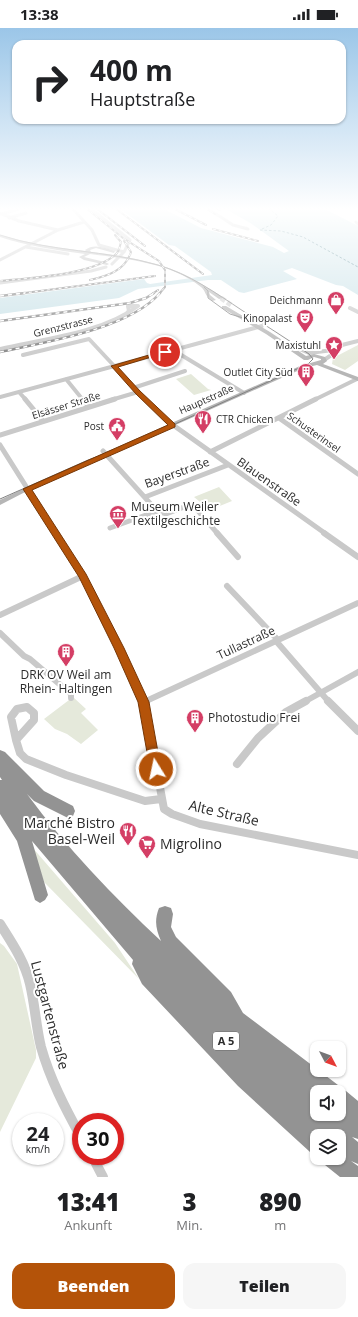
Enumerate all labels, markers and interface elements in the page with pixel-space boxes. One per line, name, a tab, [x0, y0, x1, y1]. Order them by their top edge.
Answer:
text: 13:38	[20, 4, 59, 24]
text: 400 m	[90, 51, 173, 89]
icon: right	[24, 56, 76, 108]
text: Hauptstraße	[90, 87, 195, 111]
shop icon: Deichmann	[326, 290, 346, 315]
place label: Deichmann	[270, 293, 323, 307]
theatre icon: Kinopalast	[295, 308, 315, 333]
place label: Kinopalast	[243, 311, 292, 325]
street label: Grenzstrasse	[32, 312, 95, 340]
pin	[148, 335, 182, 369]
place icon: Maxistuhl	[324, 335, 344, 360]
place label: Maxistuhl	[276, 338, 321, 352]
icon: arrive	[154, 341, 176, 363]
building icon: Outlet City Süd	[296, 362, 316, 387]
place label: Outlet City Süd	[223, 365, 293, 379]
street label: Hauptstraße	[176, 381, 236, 417]
street label: Elsässer Straße	[30, 388, 102, 422]
street label: Schusterinsel	[285, 408, 343, 456]
restaurant icon: CTR Chicken	[193, 409, 213, 434]
place label: CTR Chicken	[216, 412, 273, 426]
public building icon: Post	[107, 416, 127, 441]
place label: Post	[84, 419, 104, 433]
street label: Bayerstraße	[142, 453, 212, 492]
street label: Blauenstraße	[234, 453, 305, 510]
place label: Museum Weiler Textilgeschichte	[131, 498, 220, 529]
museum icon: Museum Weiler Textilgeschichte	[108, 504, 128, 529]
street label: Tullastraße	[214, 622, 278, 663]
building icon: DRK OV Weil am Rhein- Haltingen	[56, 642, 76, 667]
place label: DRK OV Weil am Rhein- Haltingen	[20, 666, 112, 697]
building icon: Photostudio Frei	[185, 708, 205, 733]
place label: Photostudio Frei	[208, 709, 300, 726]
position arrow	[135, 748, 177, 790]
street label: Alte Straße	[187, 795, 261, 830]
place label: Marché Bistro Basel-Weil	[24, 813, 115, 848]
restaurant icon: Marché Bistro Basel-Weil	[118, 821, 138, 846]
supermarket icon: Migrolino	[137, 834, 157, 859]
place label: Migrolino	[160, 834, 222, 853]
street label: Lustgartenstraße	[27, 958, 74, 1071]
road number: A 5	[213, 1032, 239, 1050]
north arrow	[310, 1041, 346, 1077]
map controls	[310, 1041, 346, 1165]
button: sound	[310, 1085, 346, 1121]
speed limit sign: 30	[72, 1113, 124, 1165]
text: 24	[27, 1120, 49, 1147]
button: layers	[310, 1129, 346, 1165]
text: km/h	[26, 1142, 50, 1156]
text: 13:41	[57, 1185, 120, 1218]
text: 3	[182, 1185, 197, 1218]
text: 890	[259, 1185, 301, 1218]
text: Ankunft	[64, 1216, 112, 1234]
text: Min.	[176, 1216, 203, 1234]
text: m	[274, 1216, 286, 1234]
button: Beenden	[12, 1263, 175, 1309]
button: Teilen	[183, 1263, 346, 1309]

